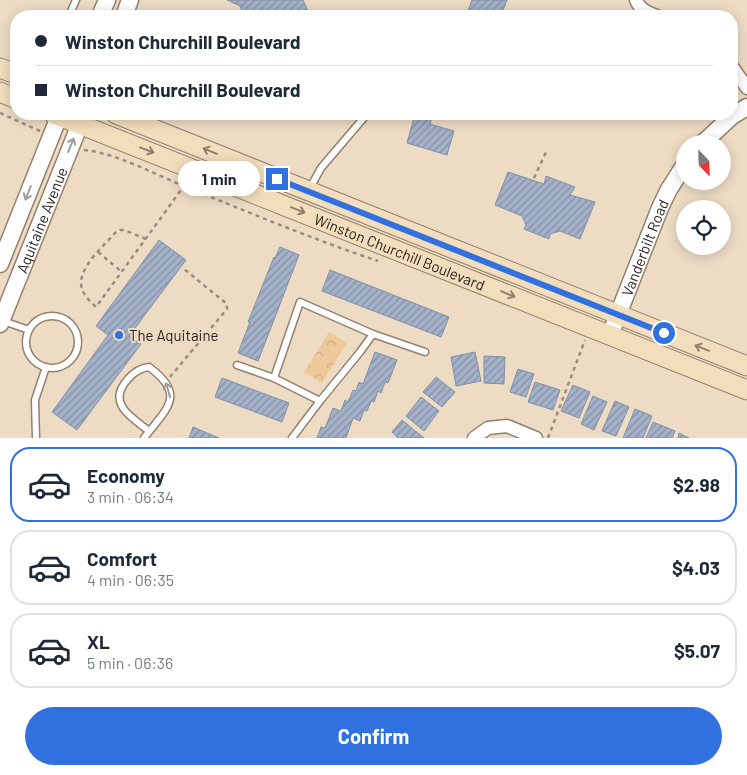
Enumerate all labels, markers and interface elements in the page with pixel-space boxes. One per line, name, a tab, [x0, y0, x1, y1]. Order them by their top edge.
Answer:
text: Winston Churchill Boulevard	[65, 30, 301, 53]
text: Winston Churchill Boulevard	[65, 78, 301, 101]
north arrow	[676, 135, 731, 190]
map controls	[676, 135, 731, 255]
one-way arrow	[67, 138, 77, 153]
one-way arrow	[139, 146, 154, 155]
one-way arrow	[203, 146, 218, 156]
callout: 1 min	[177, 162, 260, 196]
street label: Aquitaine Avenue	[12, 164, 71, 276]
route end	[266, 168, 288, 190]
text: 1 min	[201, 169, 237, 188]
one-way arrow	[23, 185, 32, 201]
street label: Vanderbilt Road	[617, 196, 672, 299]
button: locate	[676, 200, 731, 255]
one-way arrow	[290, 206, 305, 216]
street label: Winston Churchill Boulevard	[312, 210, 488, 294]
one-way arrow	[500, 290, 515, 300]
route start	[653, 322, 675, 344]
place label: The Aquitaine	[129, 326, 218, 344]
marker: The Aquitaine	[113, 329, 125, 341]
one-way arrow	[695, 343, 710, 353]
one-way arrow	[163, 382, 172, 398]
icon: car	[27, 462, 72, 507]
text: Economy	[87, 464, 165, 487]
text: $2.98	[673, 473, 720, 496]
text: 3 min · 06:34	[87, 487, 174, 506]
icon: car	[27, 545, 72, 590]
text: Comfort	[87, 547, 157, 570]
text: $4.03	[672, 556, 720, 579]
text: 4 min · 06:35	[87, 570, 174, 589]
icon: car	[27, 628, 72, 673]
text: XL	[87, 630, 110, 653]
text: $5.07	[674, 639, 720, 662]
text: 5 min · 06:36	[87, 653, 173, 672]
button: Confirm	[25, 707, 722, 765]

